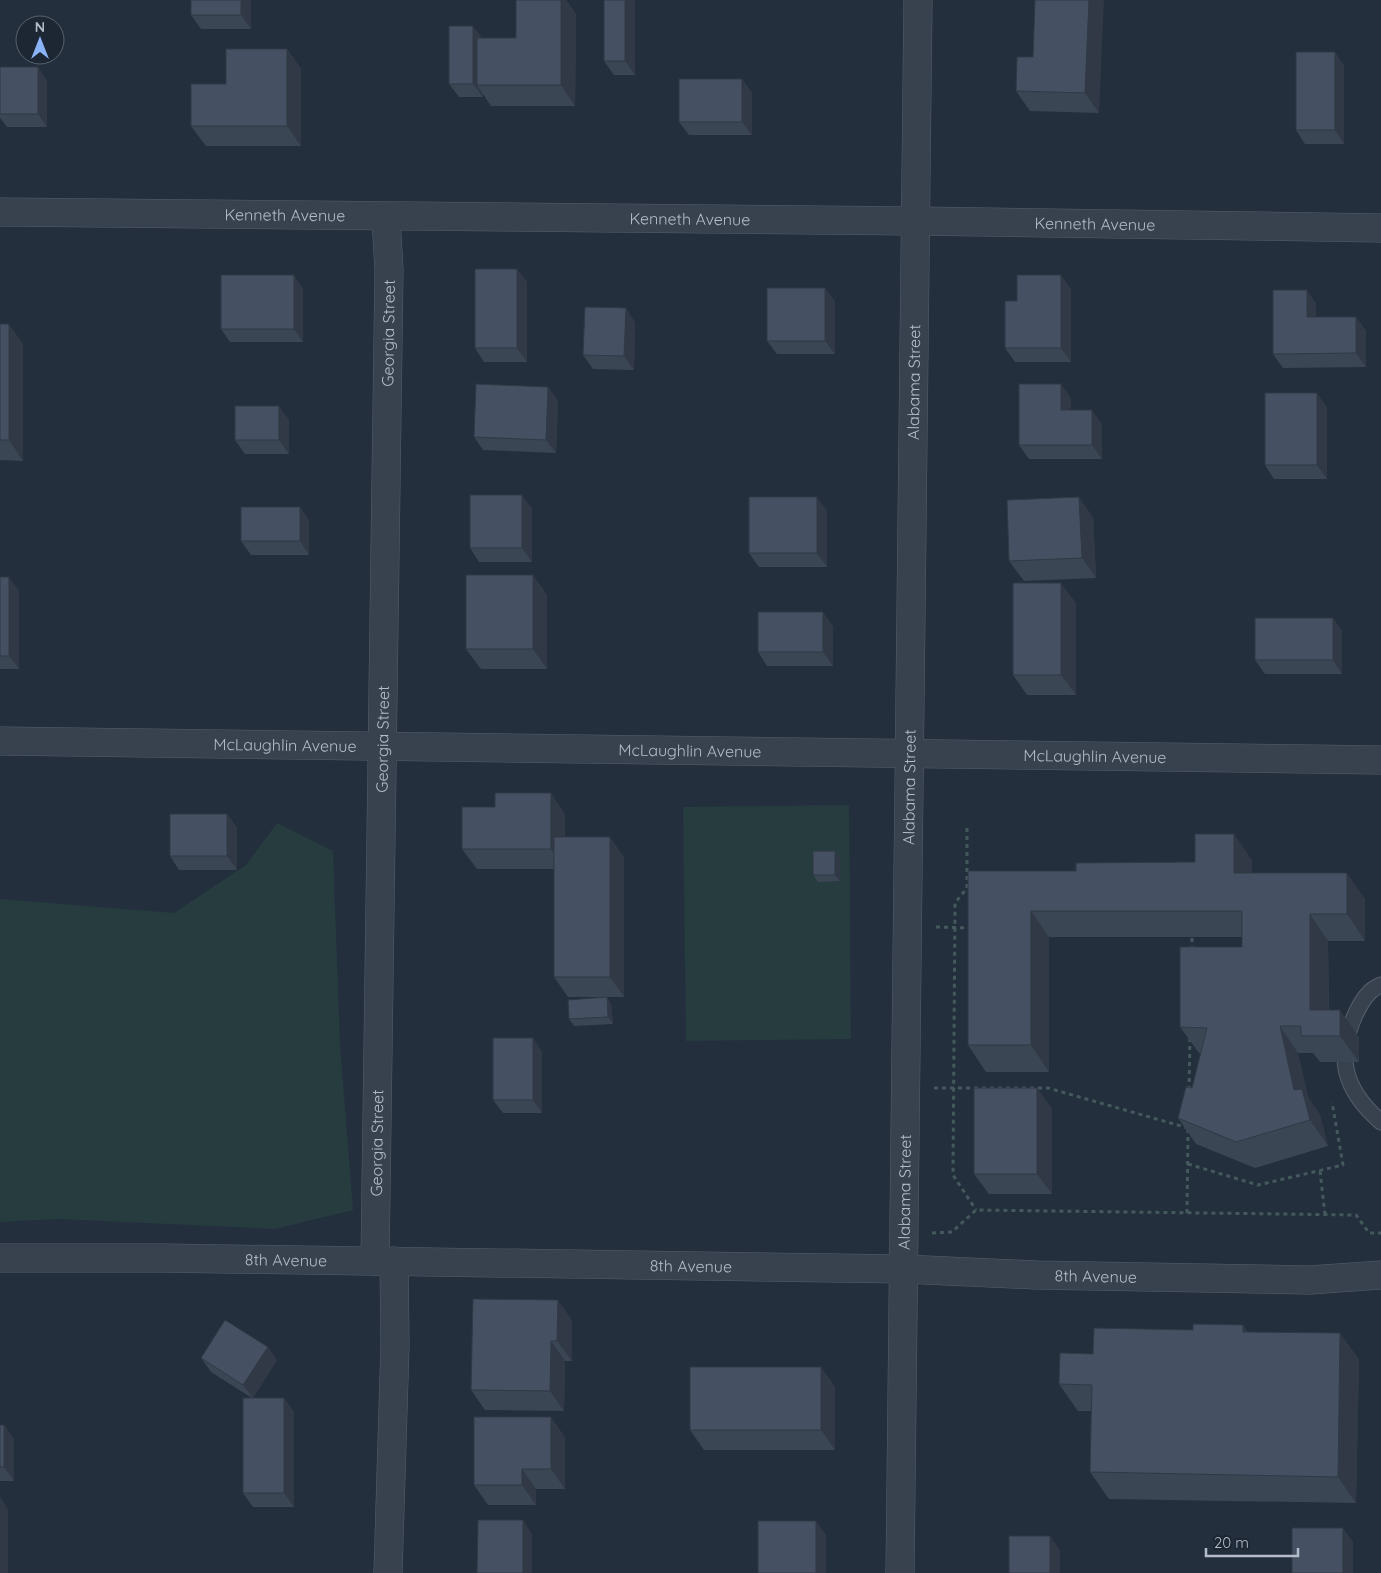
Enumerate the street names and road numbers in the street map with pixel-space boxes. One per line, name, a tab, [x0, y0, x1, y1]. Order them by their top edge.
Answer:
street label: Kenneth Avenue	[225, 204, 345, 225]
street label: Kenneth Avenue	[630, 208, 750, 229]
street label: Kenneth Avenue	[1034, 213, 1155, 235]
street label: Georgia Street	[377, 279, 399, 387]
street label: Alabama Street	[903, 324, 924, 440]
street label: Georgia Street	[372, 685, 393, 793]
street label: Alabama Street	[898, 729, 920, 845]
street label: McLaughlin Avenue	[213, 734, 357, 756]
street label: McLaughlin Avenue	[618, 740, 762, 761]
street label: McLaughlin Avenue	[1023, 745, 1167, 767]
street label: Georgia Street	[366, 1089, 387, 1197]
street label: Alabama Street	[894, 1134, 915, 1250]
street label: 8th Avenue	[245, 1249, 327, 1270]
street label: 8th Avenue	[650, 1255, 732, 1276]
street label: 8th Avenue	[1054, 1265, 1137, 1287]

